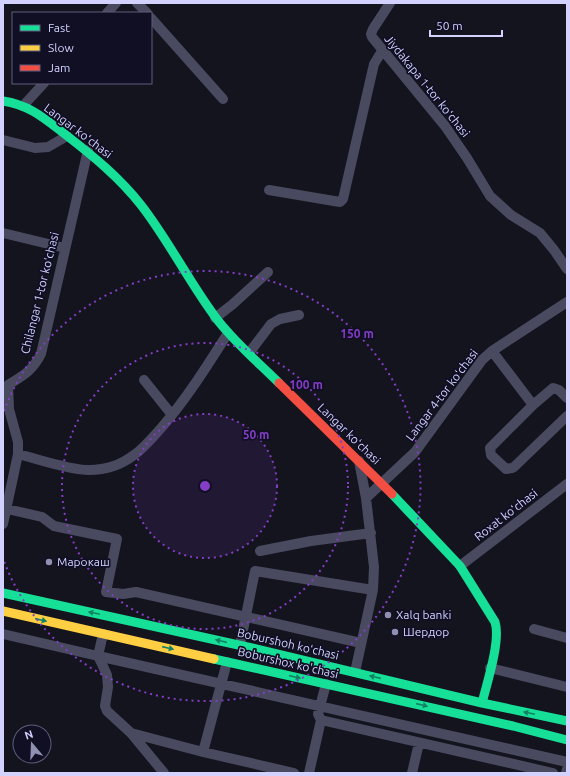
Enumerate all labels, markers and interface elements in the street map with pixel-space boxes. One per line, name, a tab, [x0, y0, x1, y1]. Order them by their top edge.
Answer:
legend	[12, 12, 152, 84]
scale bar	[430, 12, 502, 38]
text: 50 m	[436, 19, 463, 32]
text: Fast	[48, 21, 70, 34]
street label: Jiydakapa 1-tor koʻchasi	[382, 32, 473, 139]
text: Slow	[48, 41, 74, 54]
text: Jam	[48, 61, 70, 74]
street label: Langar koʻchasi	[42, 101, 115, 160]
street label: Chilangar 1-tor koʻchasi	[18, 231, 61, 355]
text: 150 m	[340, 327, 374, 340]
street label: Langar 4-tor koʻchasi	[403, 346, 480, 443]
text: 100 m	[289, 378, 323, 391]
street label: Langar koʻchasi	[315, 401, 383, 467]
text: 50 m	[243, 428, 269, 441]
centre of rings	[198, 479, 212, 493]
street label: Roxat koʻchasi	[472, 486, 540, 543]
place label: Марокаш	[57, 555, 110, 568]
marker: Марокаш	[44, 557, 54, 567]
place label: Xalq banki	[396, 608, 452, 621]
one-way arrow	[88, 610, 100, 616]
marker: Xalq banki	[383, 610, 393, 620]
one-way arrow	[35, 617, 47, 623]
street label: Boburshoh koʻchasi	[236, 625, 340, 662]
place label: Шердор	[403, 625, 449, 638]
marker: Шердор	[390, 627, 400, 637]
one-way arrow	[215, 638, 227, 644]
street label: Boburshox ko'chasi	[236, 645, 340, 680]
one-way arrow	[162, 646, 174, 652]
one-way arrow	[289, 674, 301, 680]
one-way arrow	[369, 674, 381, 680]
one-way arrow	[415, 703, 428, 709]
one-way arrow	[523, 709, 535, 715]
north arrow	[12, 724, 52, 764]
text: N	[23, 728, 35, 742]

